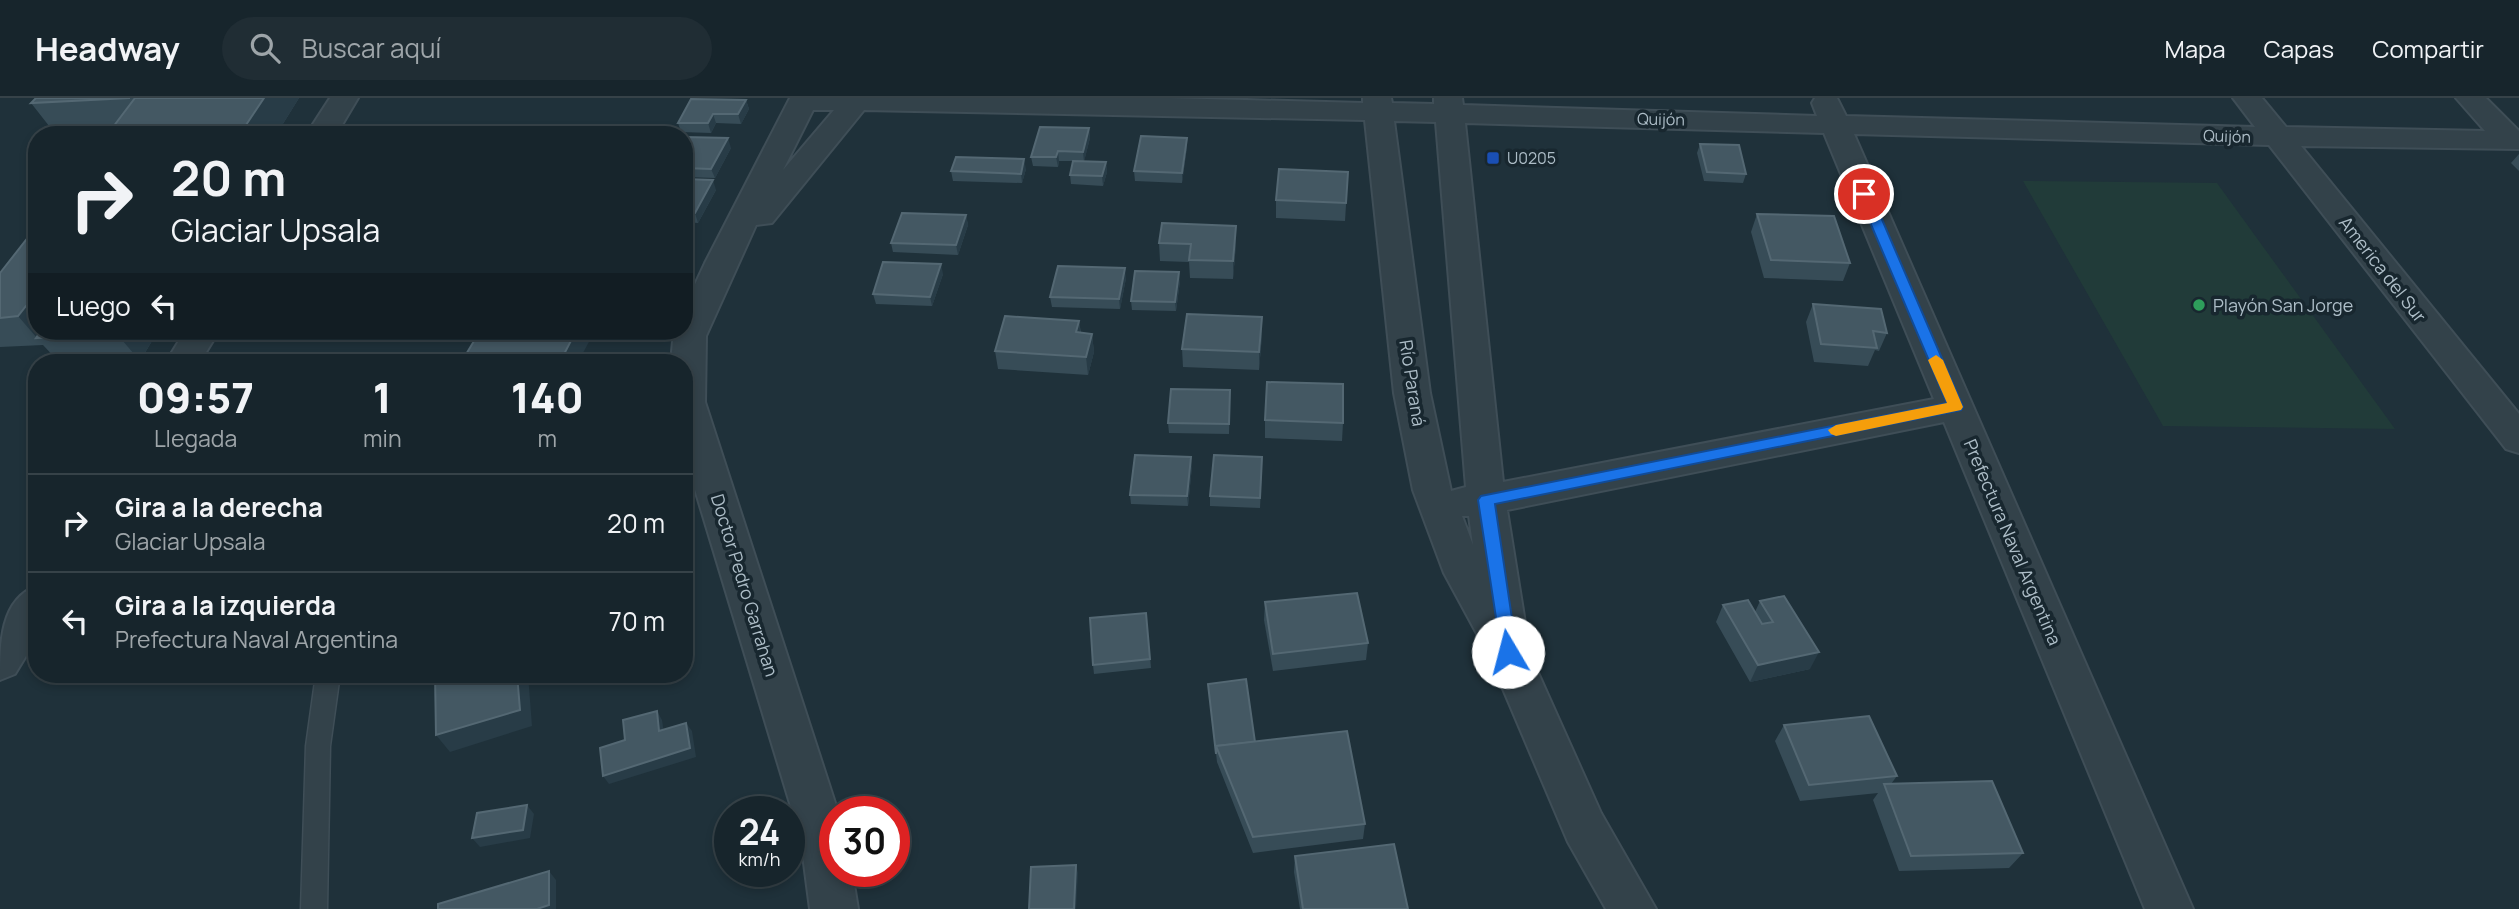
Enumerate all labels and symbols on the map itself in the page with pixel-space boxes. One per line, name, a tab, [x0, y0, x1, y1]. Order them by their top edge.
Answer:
street label: Quijón	[1637, 108, 1685, 130]
street label: Quijón	[2203, 124, 2251, 148]
place label: U0205	[1507, 147, 1556, 169]
marker: U0205	[1485, 150, 1501, 166]
pin	[1834, 164, 1894, 224]
street label: America del Sur	[2334, 211, 2432, 327]
place label: Playón San Jorge	[2213, 293, 2353, 317]
marker: Playón San Jorge	[2191, 297, 2207, 313]
street label: Río Paraná	[1394, 338, 1432, 428]
street label: Prefectura Naval Argentina	[1959, 435, 2067, 649]
street label: Doctor Pedro Garrahan	[706, 491, 784, 679]
position arrow	[1471, 615, 1545, 689]
speed limit sign: 30	[819, 796, 910, 887]

